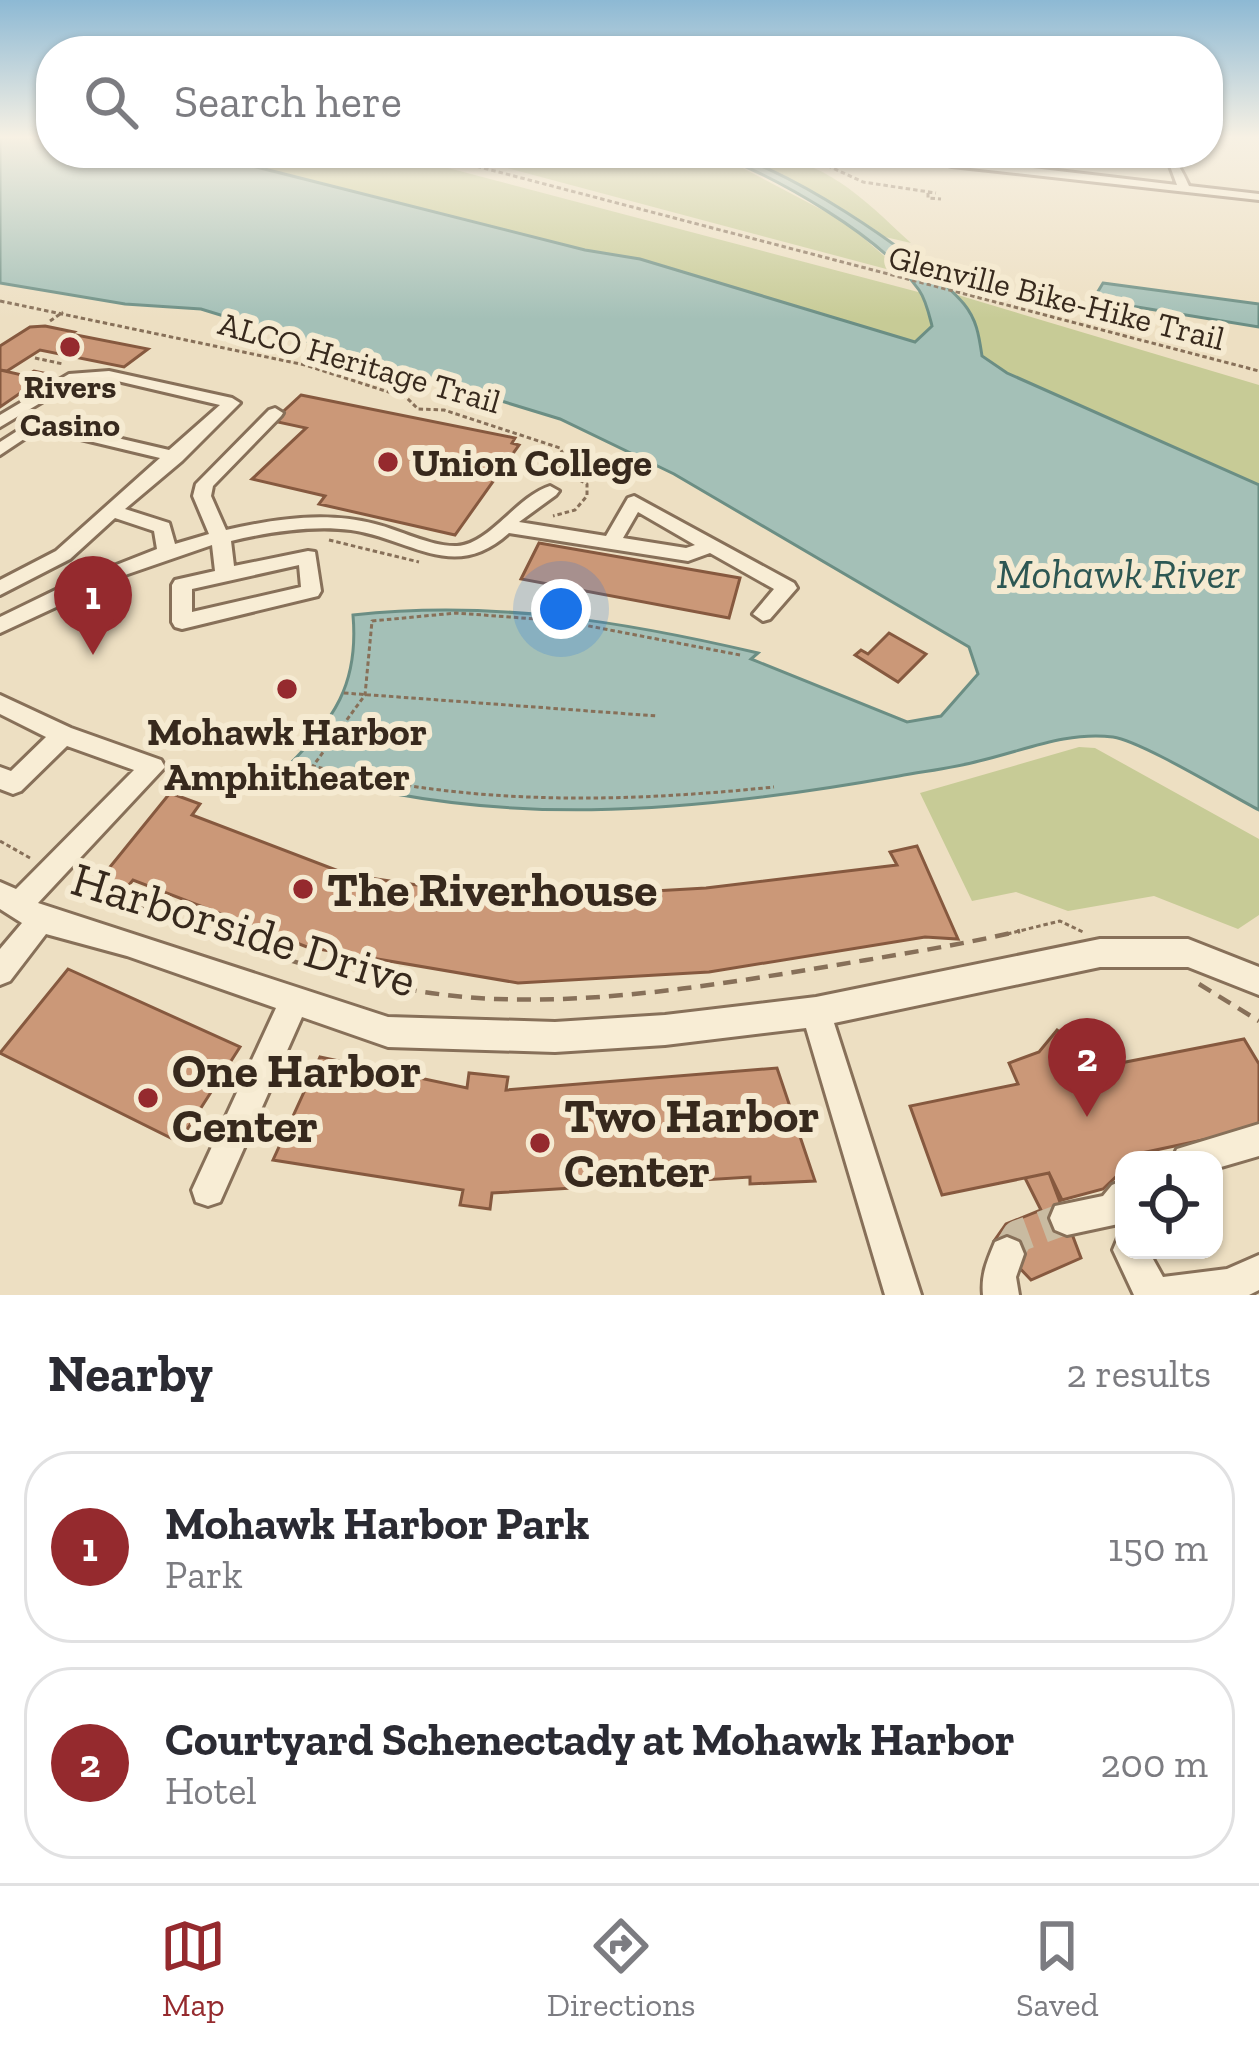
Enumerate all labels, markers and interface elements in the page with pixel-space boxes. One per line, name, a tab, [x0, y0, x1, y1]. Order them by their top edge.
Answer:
search box	[36, 36, 1223, 168]
icon: search	[78, 69, 144, 135]
text: Search here	[174, 75, 402, 129]
street label: Glenville Bike-Hike Trail	[885, 237, 1229, 358]
street label: ALCO Heritage Trail	[214, 304, 506, 421]
marker: Rivers Casino	[57, 334, 83, 360]
place label: Rivers Casino	[20, 367, 120, 444]
place label: Union College	[412, 439, 652, 486]
marker: Union College	[375, 449, 401, 475]
water label: Mohawk River	[996, 548, 1240, 599]
pin: 1	[54, 556, 132, 655]
your location	[531, 579, 591, 639]
marker: Mohawk Harbor Amphitheater	[274, 676, 300, 702]
place label: Mohawk Harbor Amphitheater	[147, 708, 427, 800]
street label: Harborside Drive	[65, 850, 423, 1009]
place label: The Riverhouse	[327, 861, 657, 918]
marker: The Riverhouse	[290, 876, 316, 902]
pin: 2	[1048, 1018, 1126, 1117]
place label: One Harbor Center	[172, 1042, 421, 1154]
marker: One Harbor Center	[135, 1085, 161, 1111]
place label: Two Harbor Center	[564, 1087, 820, 1199]
marker: Two Harbor Center	[527, 1130, 553, 1156]
map controls	[1115, 1151, 1223, 1259]
button: locate	[1115, 1151, 1223, 1259]
text: Nearby	[48, 1343, 213, 1404]
text: 2 results	[1066, 1350, 1211, 1397]
text: Mohawk Harbor Park	[165, 1497, 590, 1551]
text: 1	[82, 1524, 98, 1571]
text: 150 m	[1108, 1524, 1208, 1571]
text: Park	[165, 1551, 242, 1598]
text: Courtyard Schenectady at Mohawk Harbor	[165, 1713, 1015, 1767]
text: 2	[80, 1740, 100, 1787]
text: 200 m	[1100, 1740, 1208, 1787]
text: Hotel	[165, 1767, 257, 1814]
tab: Map	[160, 1913, 226, 2024]
tab: Directions	[547, 1913, 696, 2024]
tab: Saved	[1016, 1913, 1099, 2024]

